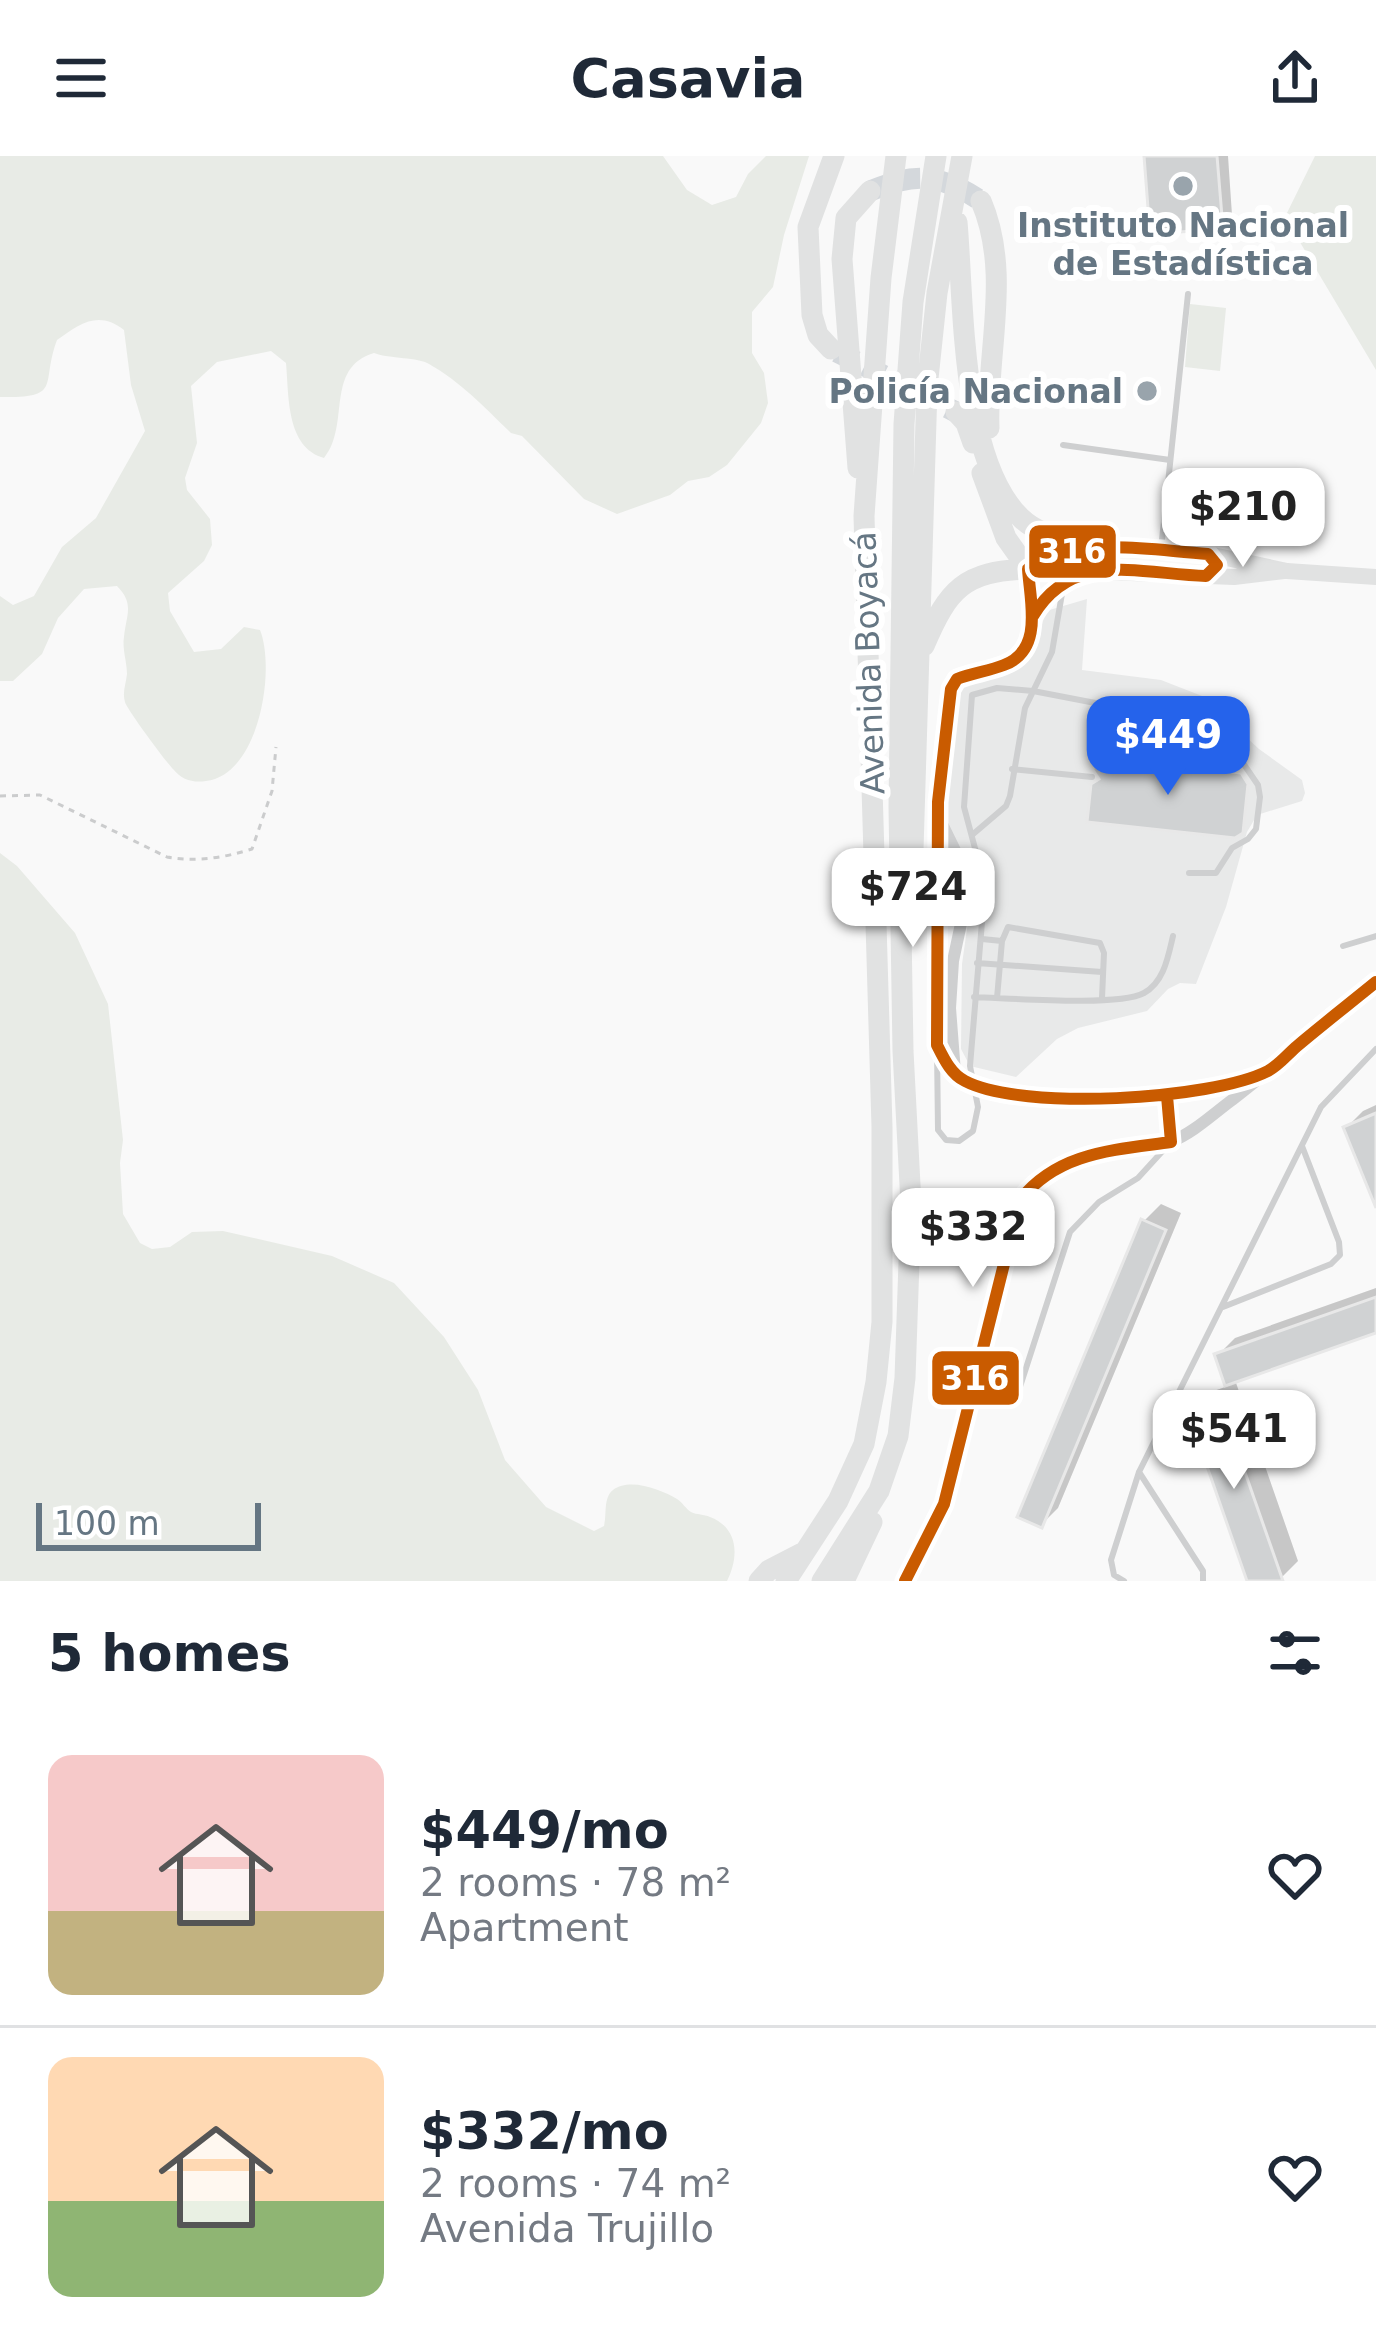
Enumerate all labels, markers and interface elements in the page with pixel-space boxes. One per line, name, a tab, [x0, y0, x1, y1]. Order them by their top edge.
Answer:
icon: menu	[48, 45, 114, 111]
icon: share	[1262, 45, 1328, 111]
text: Casavia	[571, 47, 805, 110]
marker: Instituto Nacional de Estadística	[1170, 173, 1196, 199]
place label: Instituto Nacional de Estadística	[1017, 206, 1349, 283]
place label: Policía Nacional	[828, 372, 1123, 411]
marker: Policía Nacional	[1134, 378, 1160, 404]
pin: $210	[1172, 468, 1314, 570]
text: $210	[1189, 484, 1297, 529]
line badge: 316	[1027, 523, 1118, 580]
street label: Avenida Boyacá	[844, 531, 893, 795]
text: 316	[1038, 532, 1106, 571]
pin: $449	[1097, 696, 1239, 798]
text: $449	[1114, 712, 1222, 757]
pin: $724	[842, 848, 984, 950]
text: $724	[859, 864, 967, 909]
pin: $332	[902, 1188, 1044, 1290]
text: $332	[919, 1204, 1027, 1249]
line badge: 316	[930, 1349, 1021, 1407]
text: 316	[941, 1359, 1009, 1398]
pin: $541	[1163, 1390, 1305, 1492]
text: $541	[1180, 1406, 1288, 1451]
scale bar	[36, 1497, 261, 1550]
text: 100 m	[54, 1504, 160, 1543]
icon: filters	[1262, 1620, 1328, 1686]
text: 5 homes	[48, 1624, 291, 1683]
text: $449/mo	[420, 1801, 669, 1860]
icon: home	[144, 1803, 288, 1947]
icon: heart	[1262, 1842, 1328, 1908]
text: 2 rooms · 78 m²	[420, 1860, 731, 1905]
text: Apartment	[420, 1905, 629, 1950]
text: $332/mo	[420, 2102, 669, 2161]
icon: home	[144, 2105, 288, 2249]
icon: heart	[1262, 2144, 1328, 2210]
text: 2 rooms · 74 m²	[420, 2161, 731, 2206]
text: Avenida Trujillo	[420, 2206, 714, 2251]

